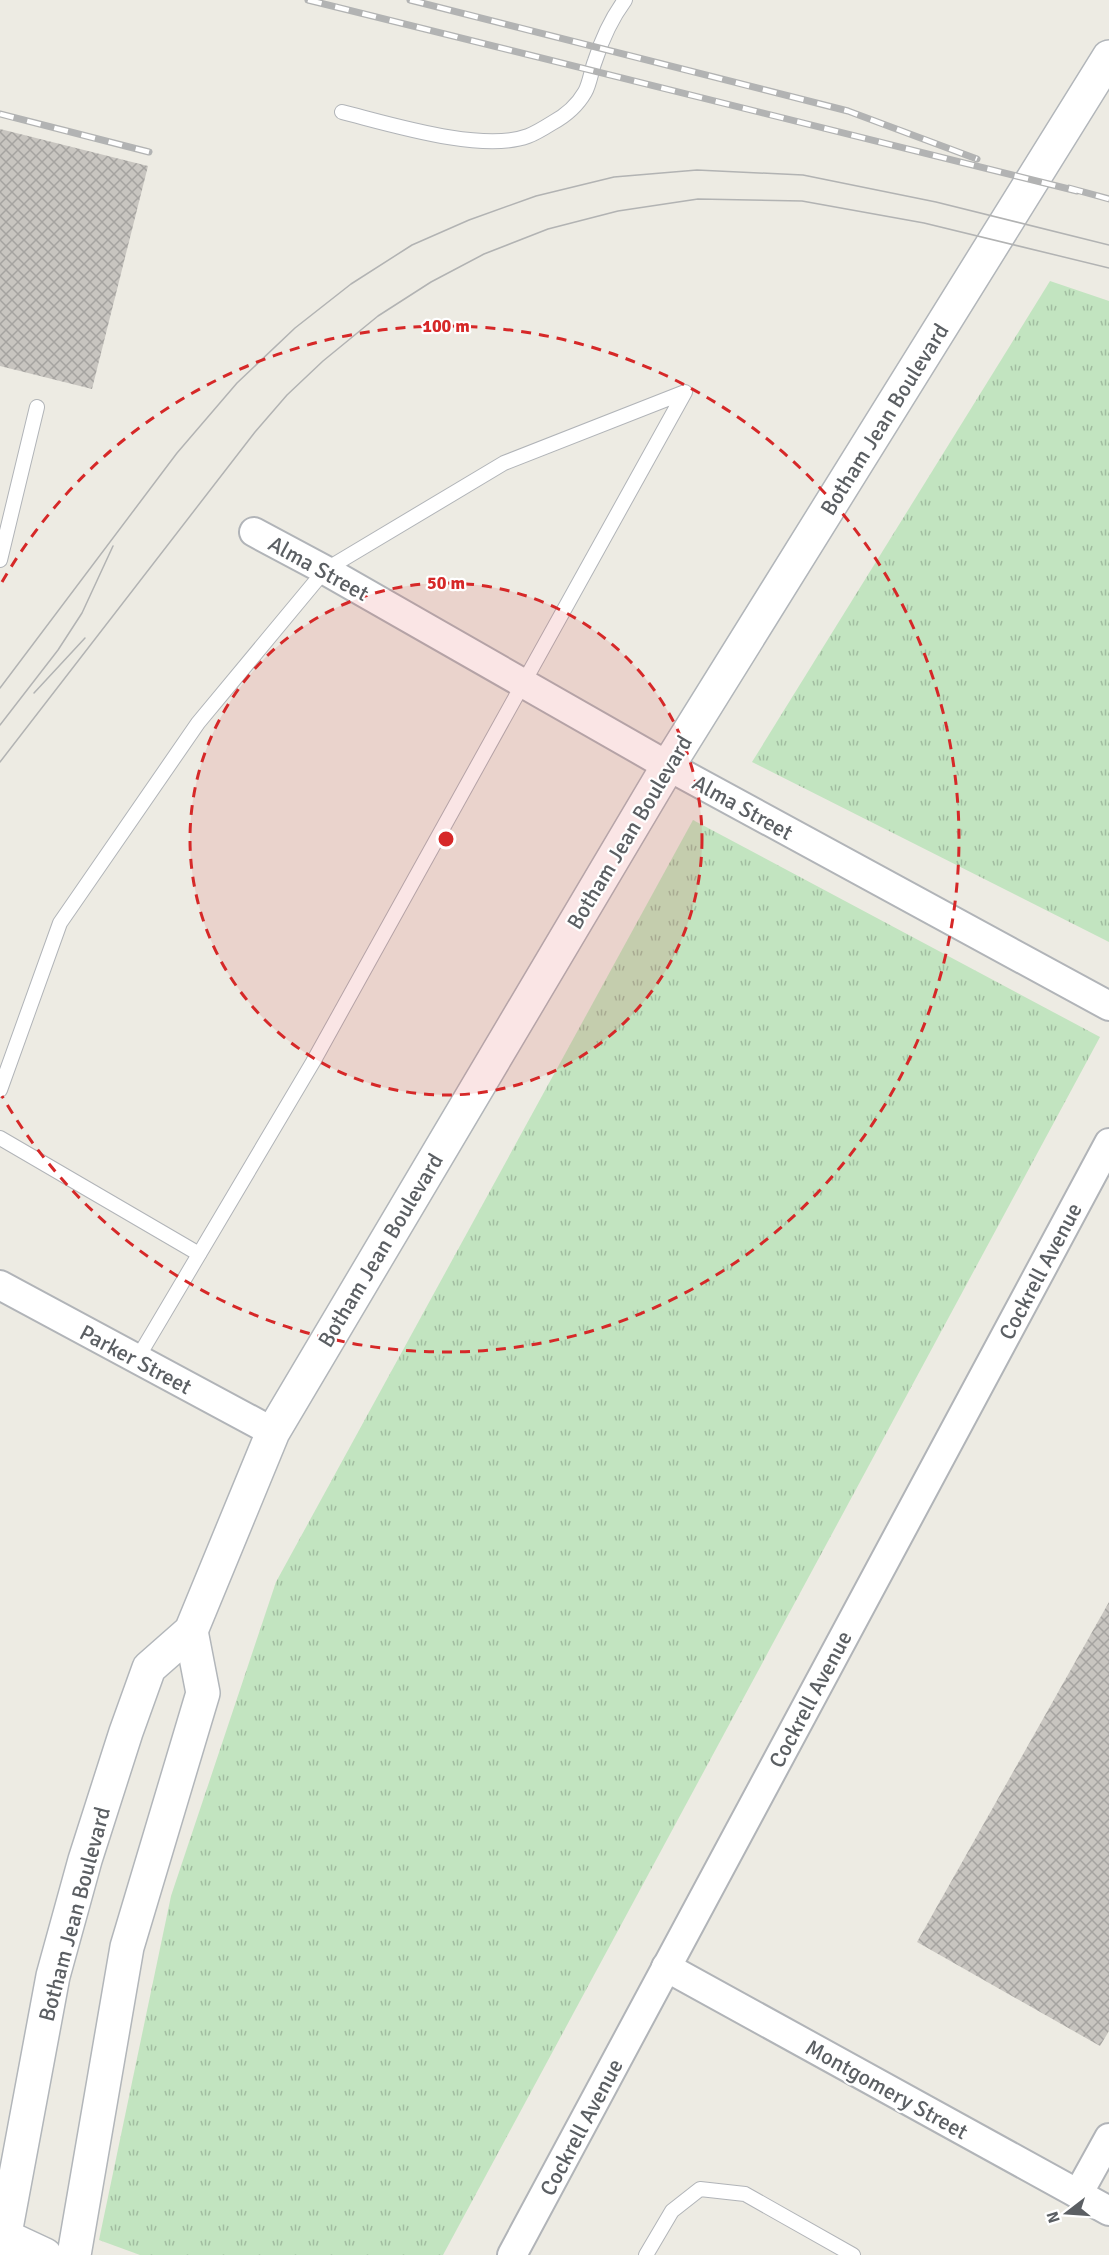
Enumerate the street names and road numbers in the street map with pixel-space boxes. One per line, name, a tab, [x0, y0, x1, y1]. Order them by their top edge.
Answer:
street label: Botham Jean Boulevard	[814, 318, 954, 520]
street label: Alma Street	[264, 530, 374, 607]
street label: Botham Jean Boulevard	[561, 731, 698, 934]
street label: Alma Street	[688, 769, 798, 846]
street label: Botham Jean Boulevard	[312, 1149, 449, 1352]
street label: Cockrell Avenue	[993, 1198, 1088, 1344]
street label: Parker Street	[75, 1319, 197, 1400]
street label: Cockrell Avenue	[763, 1626, 858, 1772]
street label: Botham Jean Boulevard	[33, 1804, 116, 2024]
street label: Montgomery Street	[801, 2034, 973, 2145]
street label: Cockrell Avenue	[534, 2054, 629, 2200]

